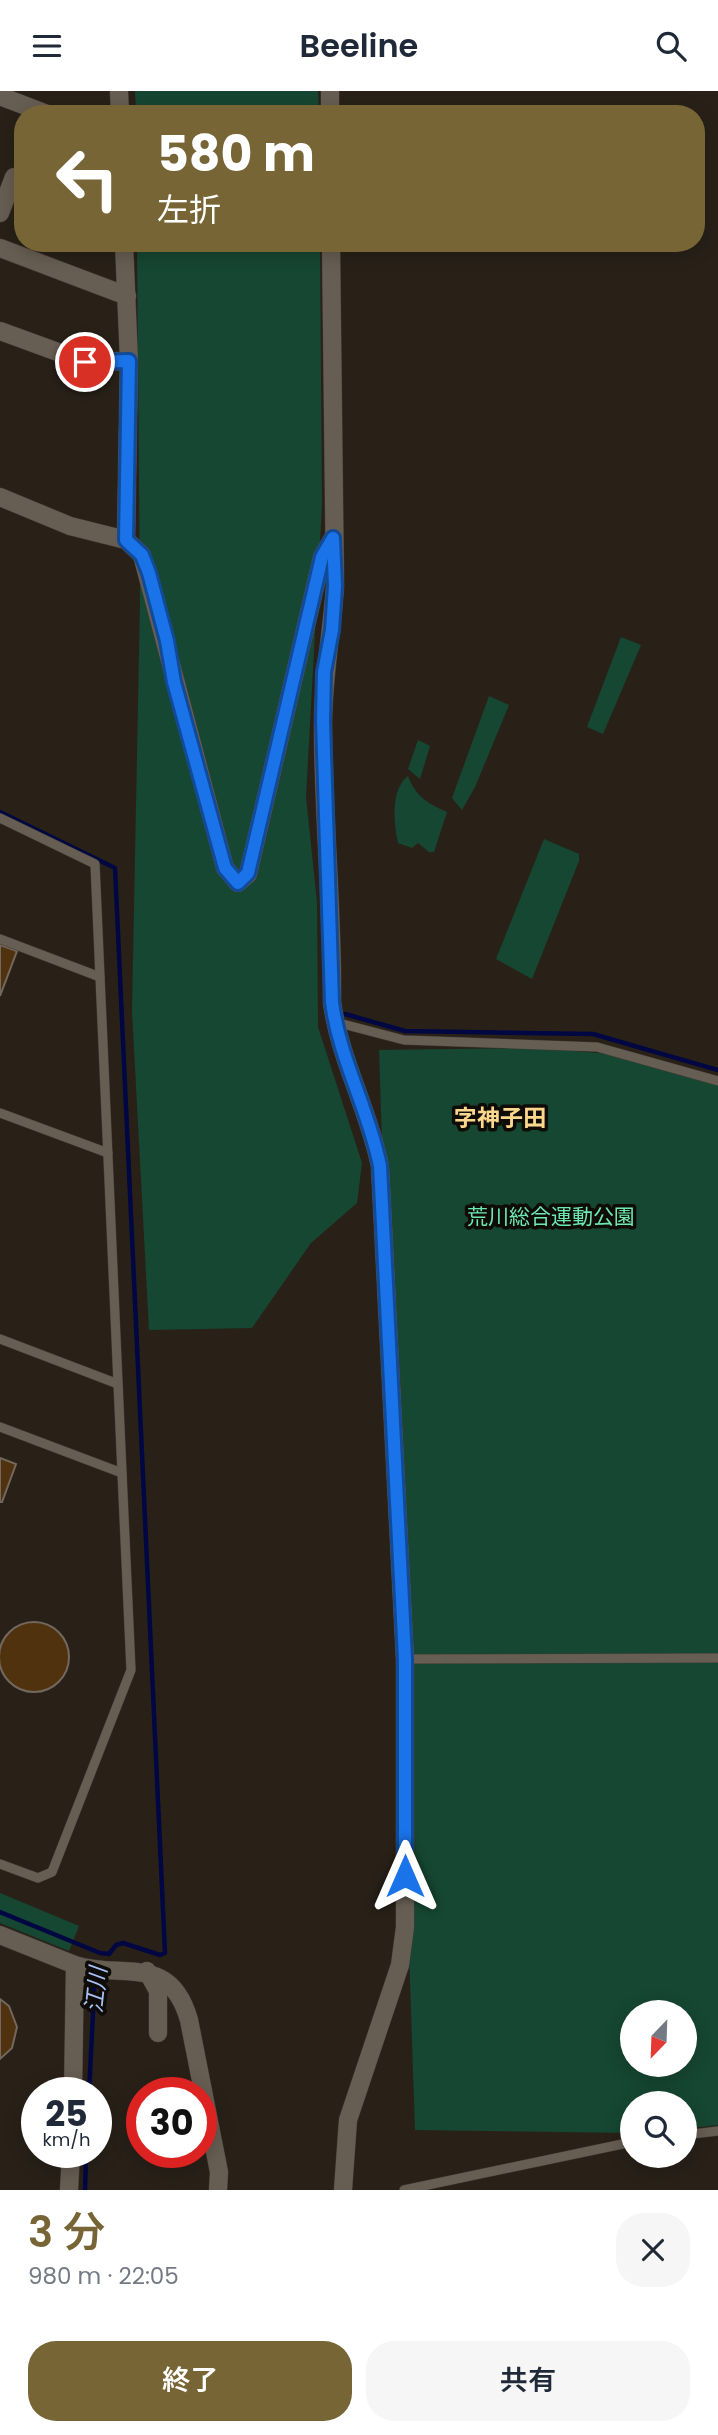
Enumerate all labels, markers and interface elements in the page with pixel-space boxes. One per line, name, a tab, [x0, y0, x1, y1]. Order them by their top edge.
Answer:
text: Beeline	[300, 23, 418, 68]
icon: menu	[28, 27, 66, 65]
icon: search	[652, 27, 690, 65]
text: 580 m	[157, 120, 315, 188]
icon: left	[42, 133, 133, 224]
text: 左折	[157, 187, 221, 232]
pin	[55, 332, 115, 392]
icon: arrive	[66, 343, 104, 381]
district label: 字神子田	[454, 1102, 546, 1134]
park label: 荒川総合運動公園	[467, 1202, 635, 1231]
position arrow	[368, 1839, 442, 1913]
water label: 江川	[78, 1962, 115, 2015]
north arrow	[620, 2000, 696, 2077]
map controls	[620, 2000, 697, 2168]
speed limit sign: 30	[126, 2077, 217, 2168]
text: 25	[45, 2089, 88, 2138]
button: search	[620, 2091, 697, 2168]
text: km/h	[43, 2127, 90, 2152]
text: 3 分	[28, 2203, 105, 2262]
button: close	[616, 2213, 690, 2287]
text: 980 m · 22:05	[28, 2260, 179, 2292]
button: 終了	[28, 2341, 352, 2421]
button: 共有	[366, 2341, 690, 2421]

